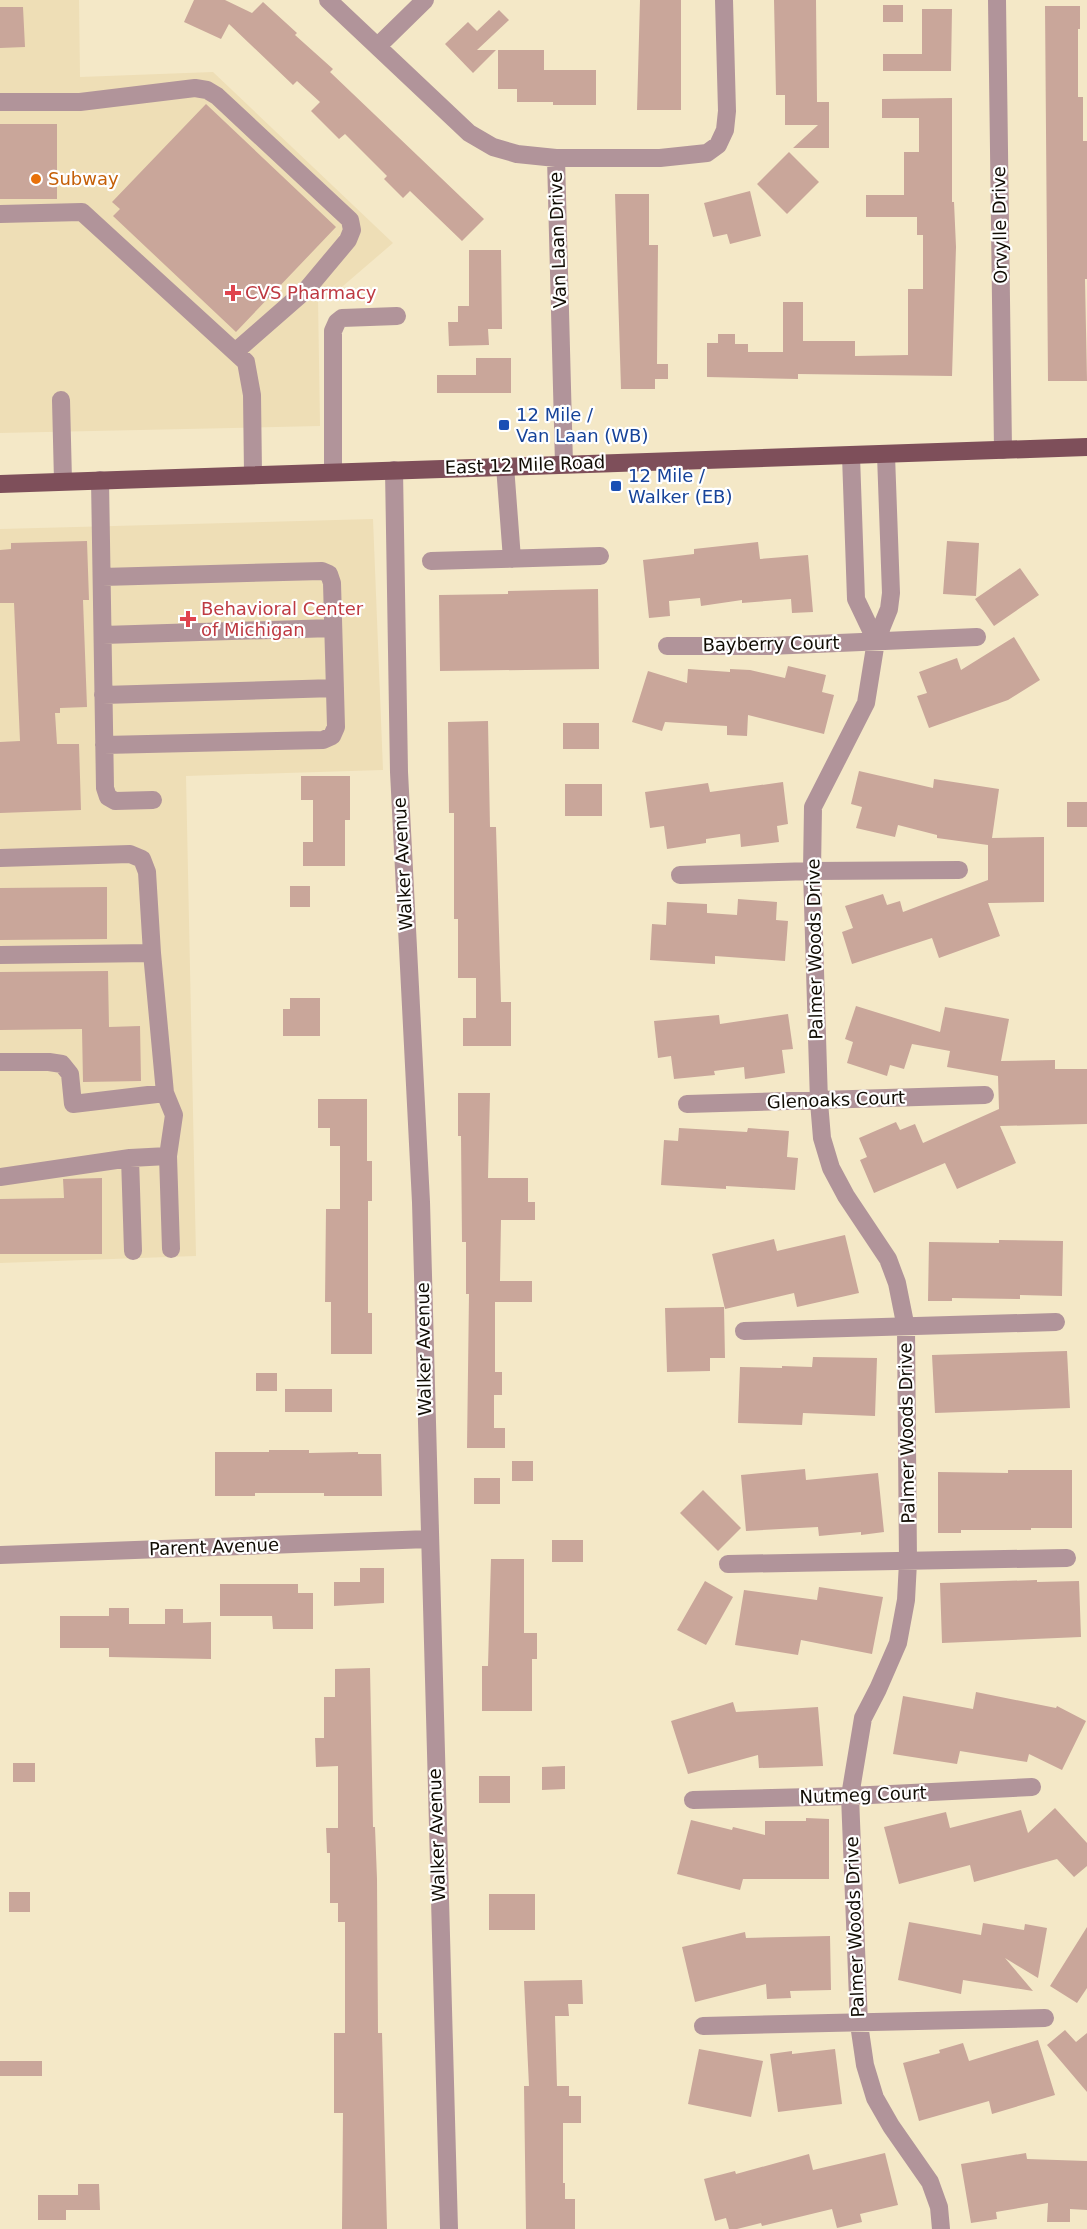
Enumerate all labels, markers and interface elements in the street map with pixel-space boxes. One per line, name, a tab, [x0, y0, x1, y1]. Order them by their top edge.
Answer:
street label: Orvylle Drive	[988, 166, 1011, 284]
place label: Subway	[48, 168, 119, 189]
marker: Subway	[29, 172, 43, 186]
street label: Van Laan Drive	[545, 172, 570, 308]
place label: CVS Pharmacy	[245, 282, 377, 303]
marker: CVS Pharmacy	[226, 286, 240, 300]
place label: 12 Mile / Van Laan (WB)	[516, 404, 649, 446]
marker: 12 Mile / Van Laan (WB)	[497, 418, 511, 432]
street label: East 12 Mile Road	[444, 451, 606, 478]
place label: 12 Mile / Walker (EB)	[628, 465, 732, 507]
marker: 12 Mile / Walker (EB)	[609, 479, 623, 493]
place label: Behavioral Center of Michigan	[201, 598, 364, 640]
marker: Behavioral Center of Michigan	[179, 610, 197, 628]
street label: Bayberry Court	[702, 632, 840, 655]
street label: Walker Avenue	[389, 797, 416, 931]
street label: Palmer Woods Drive	[802, 858, 827, 1040]
street label: Glenoaks Court	[766, 1087, 906, 1112]
street label: Walker Avenue	[412, 1282, 435, 1416]
street label: Palmer Woods Drive	[894, 1342, 919, 1524]
street label: Parent Avenue	[149, 1534, 279, 1559]
street label: Walker Avenue	[424, 1768, 449, 1902]
street label: Nutmeg Court	[799, 1782, 927, 1807]
street label: Palmer Woods Drive	[841, 1836, 868, 2018]

